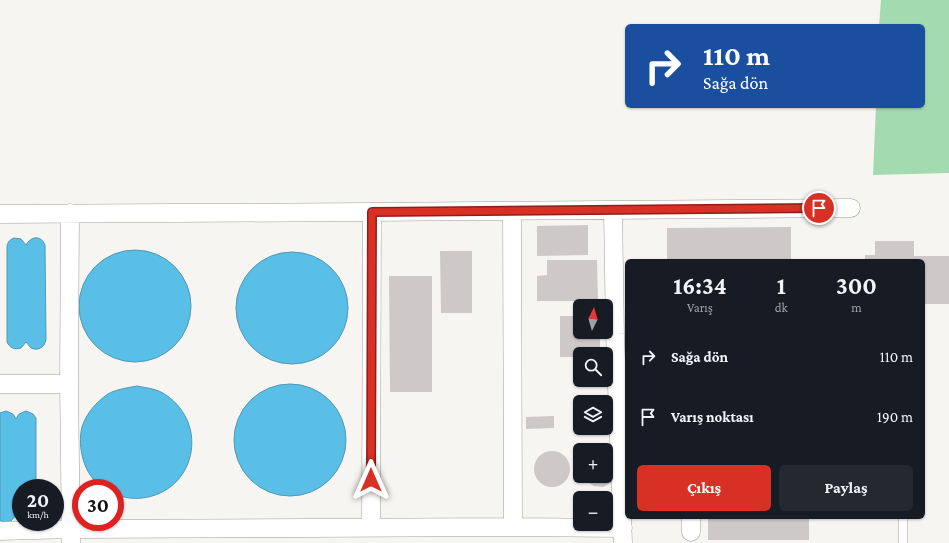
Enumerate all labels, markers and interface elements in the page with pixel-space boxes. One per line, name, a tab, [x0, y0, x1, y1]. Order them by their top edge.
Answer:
icon: right	[637, 40, 689, 92]
text: 110 m	[703, 40, 770, 71]
text: Sağa dön	[703, 73, 768, 93]
pin	[802, 191, 836, 225]
icon: arrive	[808, 197, 830, 219]
text: 16:34	[673, 272, 727, 299]
text: 1	[777, 272, 786, 299]
text: 300	[836, 272, 877, 299]
north arrow	[573, 299, 613, 339]
map controls	[573, 299, 613, 531]
text: Varış	[687, 300, 713, 315]
text: dk	[775, 300, 788, 315]
text: m	[851, 300, 862, 315]
icon: right	[637, 346, 659, 368]
button: search	[573, 347, 613, 387]
text: Sağa dön	[671, 349, 728, 365]
text: 110 m	[880, 349, 913, 365]
button: layers	[573, 395, 613, 435]
icon: arrive	[637, 406, 659, 428]
text: Varış noktası	[671, 409, 754, 425]
text: 190 m	[877, 409, 913, 425]
button: +	[573, 443, 613, 483]
position arrow	[350, 459, 392, 501]
button: Çıkış	[637, 465, 771, 511]
button: Paylaş	[779, 465, 913, 511]
speed limit sign: 30	[72, 479, 124, 531]
text: 20	[27, 489, 49, 511]
button: −	[573, 491, 613, 531]
text: km/h	[27, 509, 49, 520]

